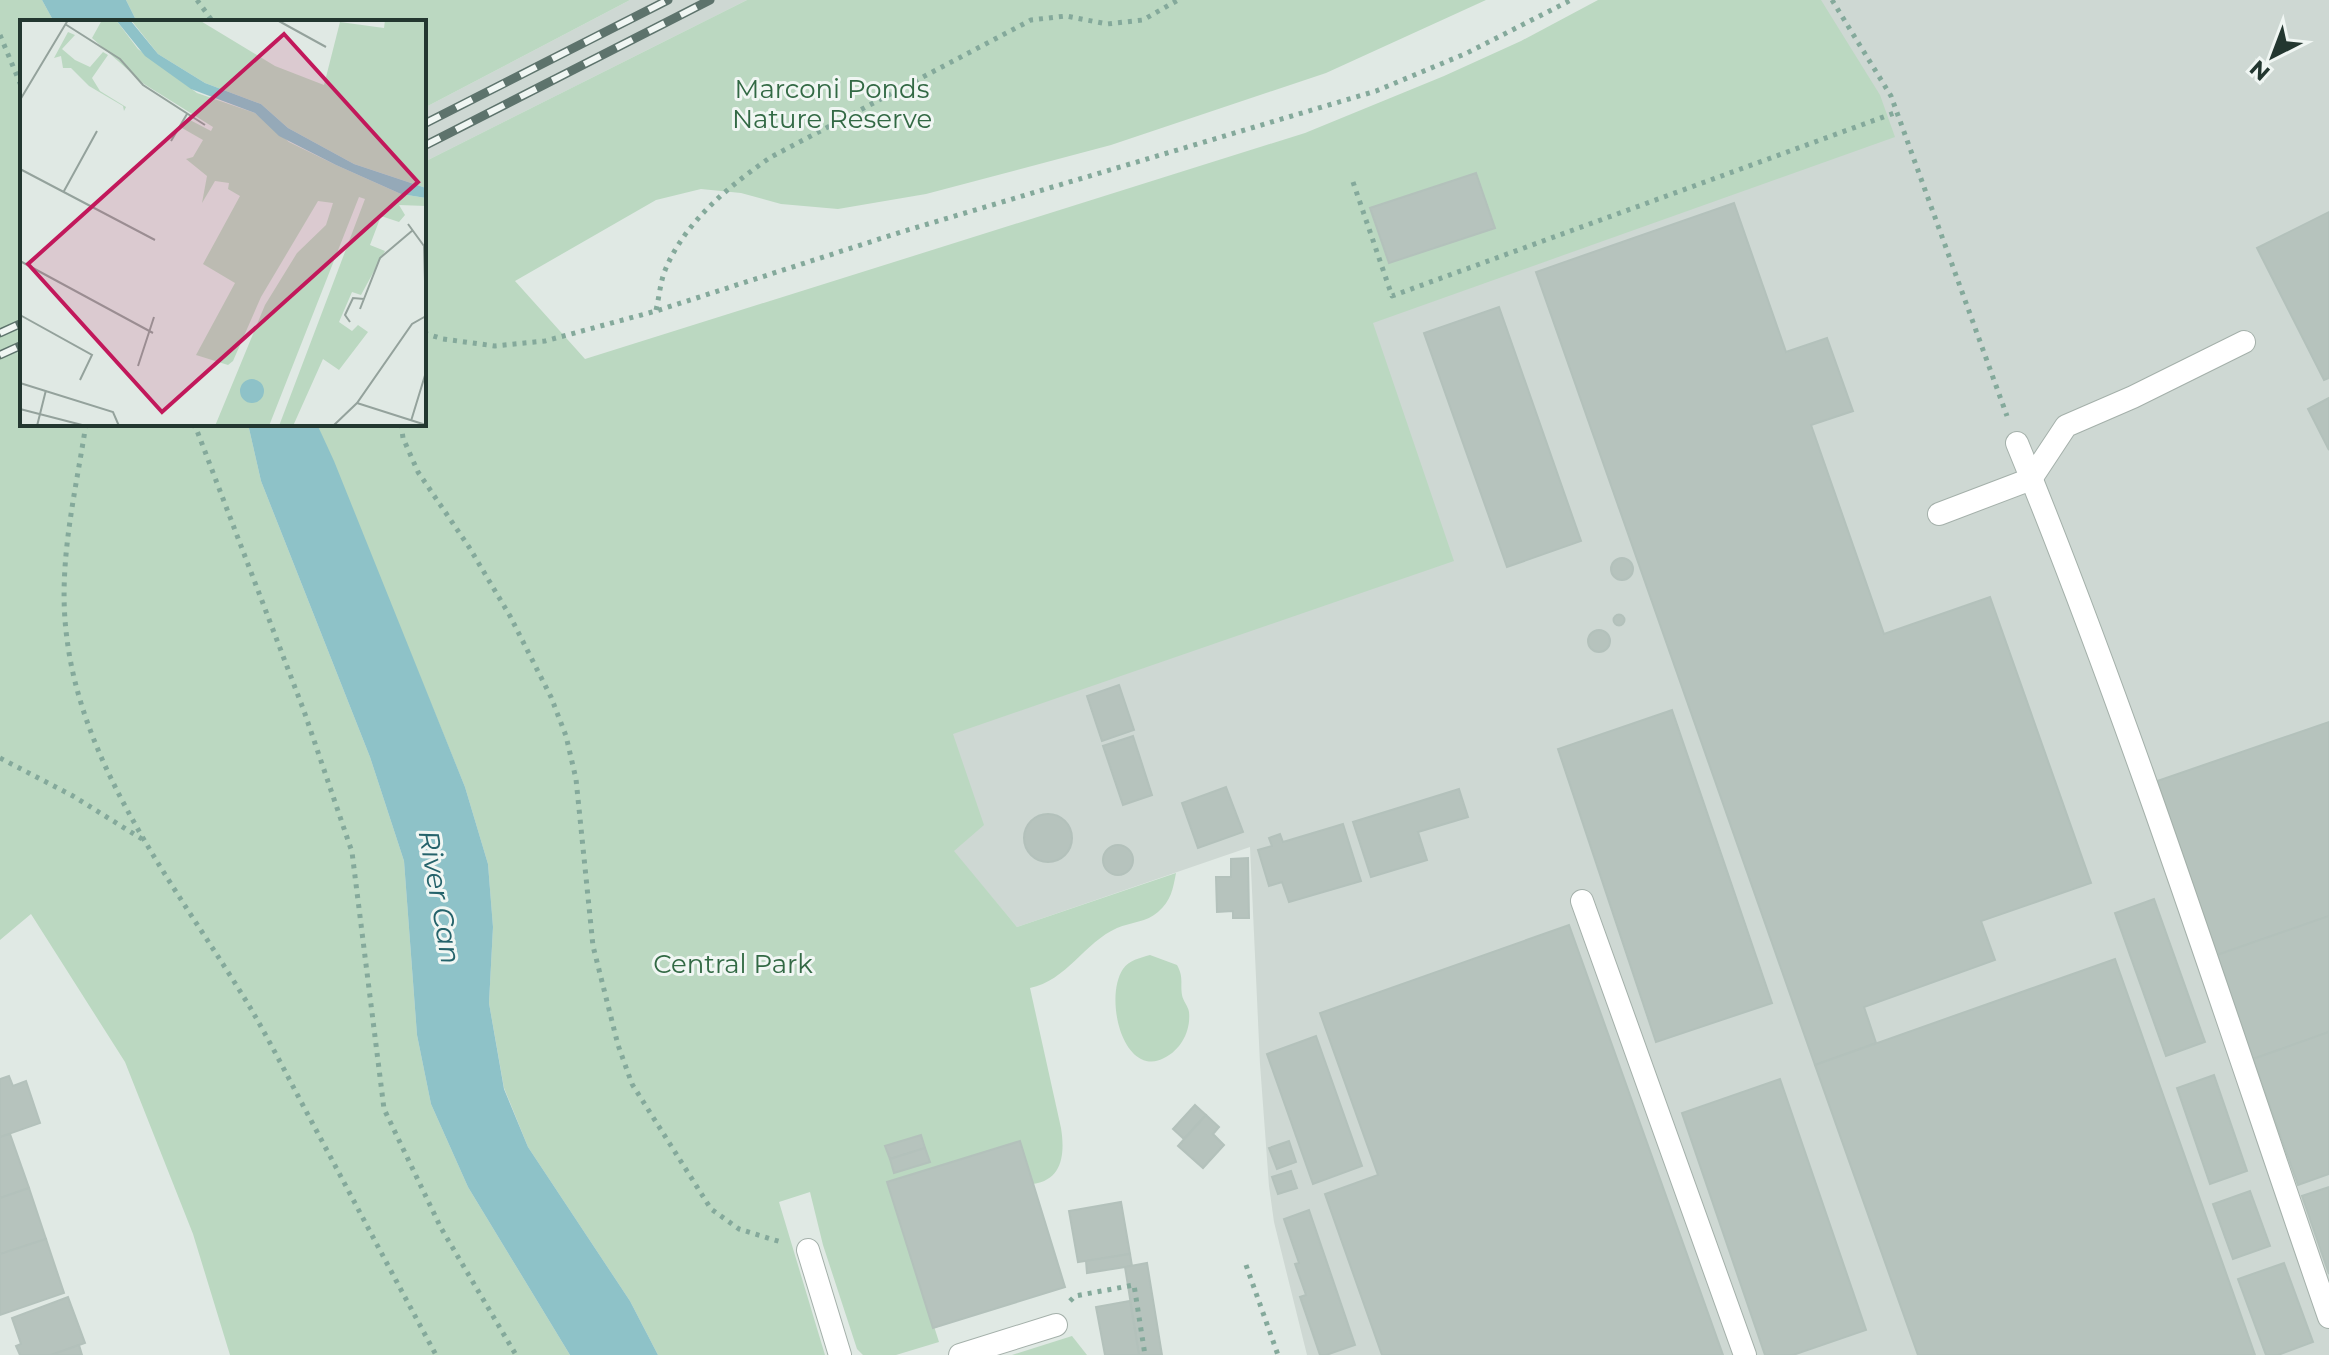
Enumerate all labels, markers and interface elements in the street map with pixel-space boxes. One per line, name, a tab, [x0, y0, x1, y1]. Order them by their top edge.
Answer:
north arrow	[2233, 16, 2313, 96]
inset map	[20, 20, 426, 426]
text: N	[2244, 55, 2276, 86]
park label: Marconi Ponds Nature Reserve	[732, 73, 932, 135]
water label: River Can	[412, 827, 468, 967]
park label: Central Park	[653, 948, 813, 980]

